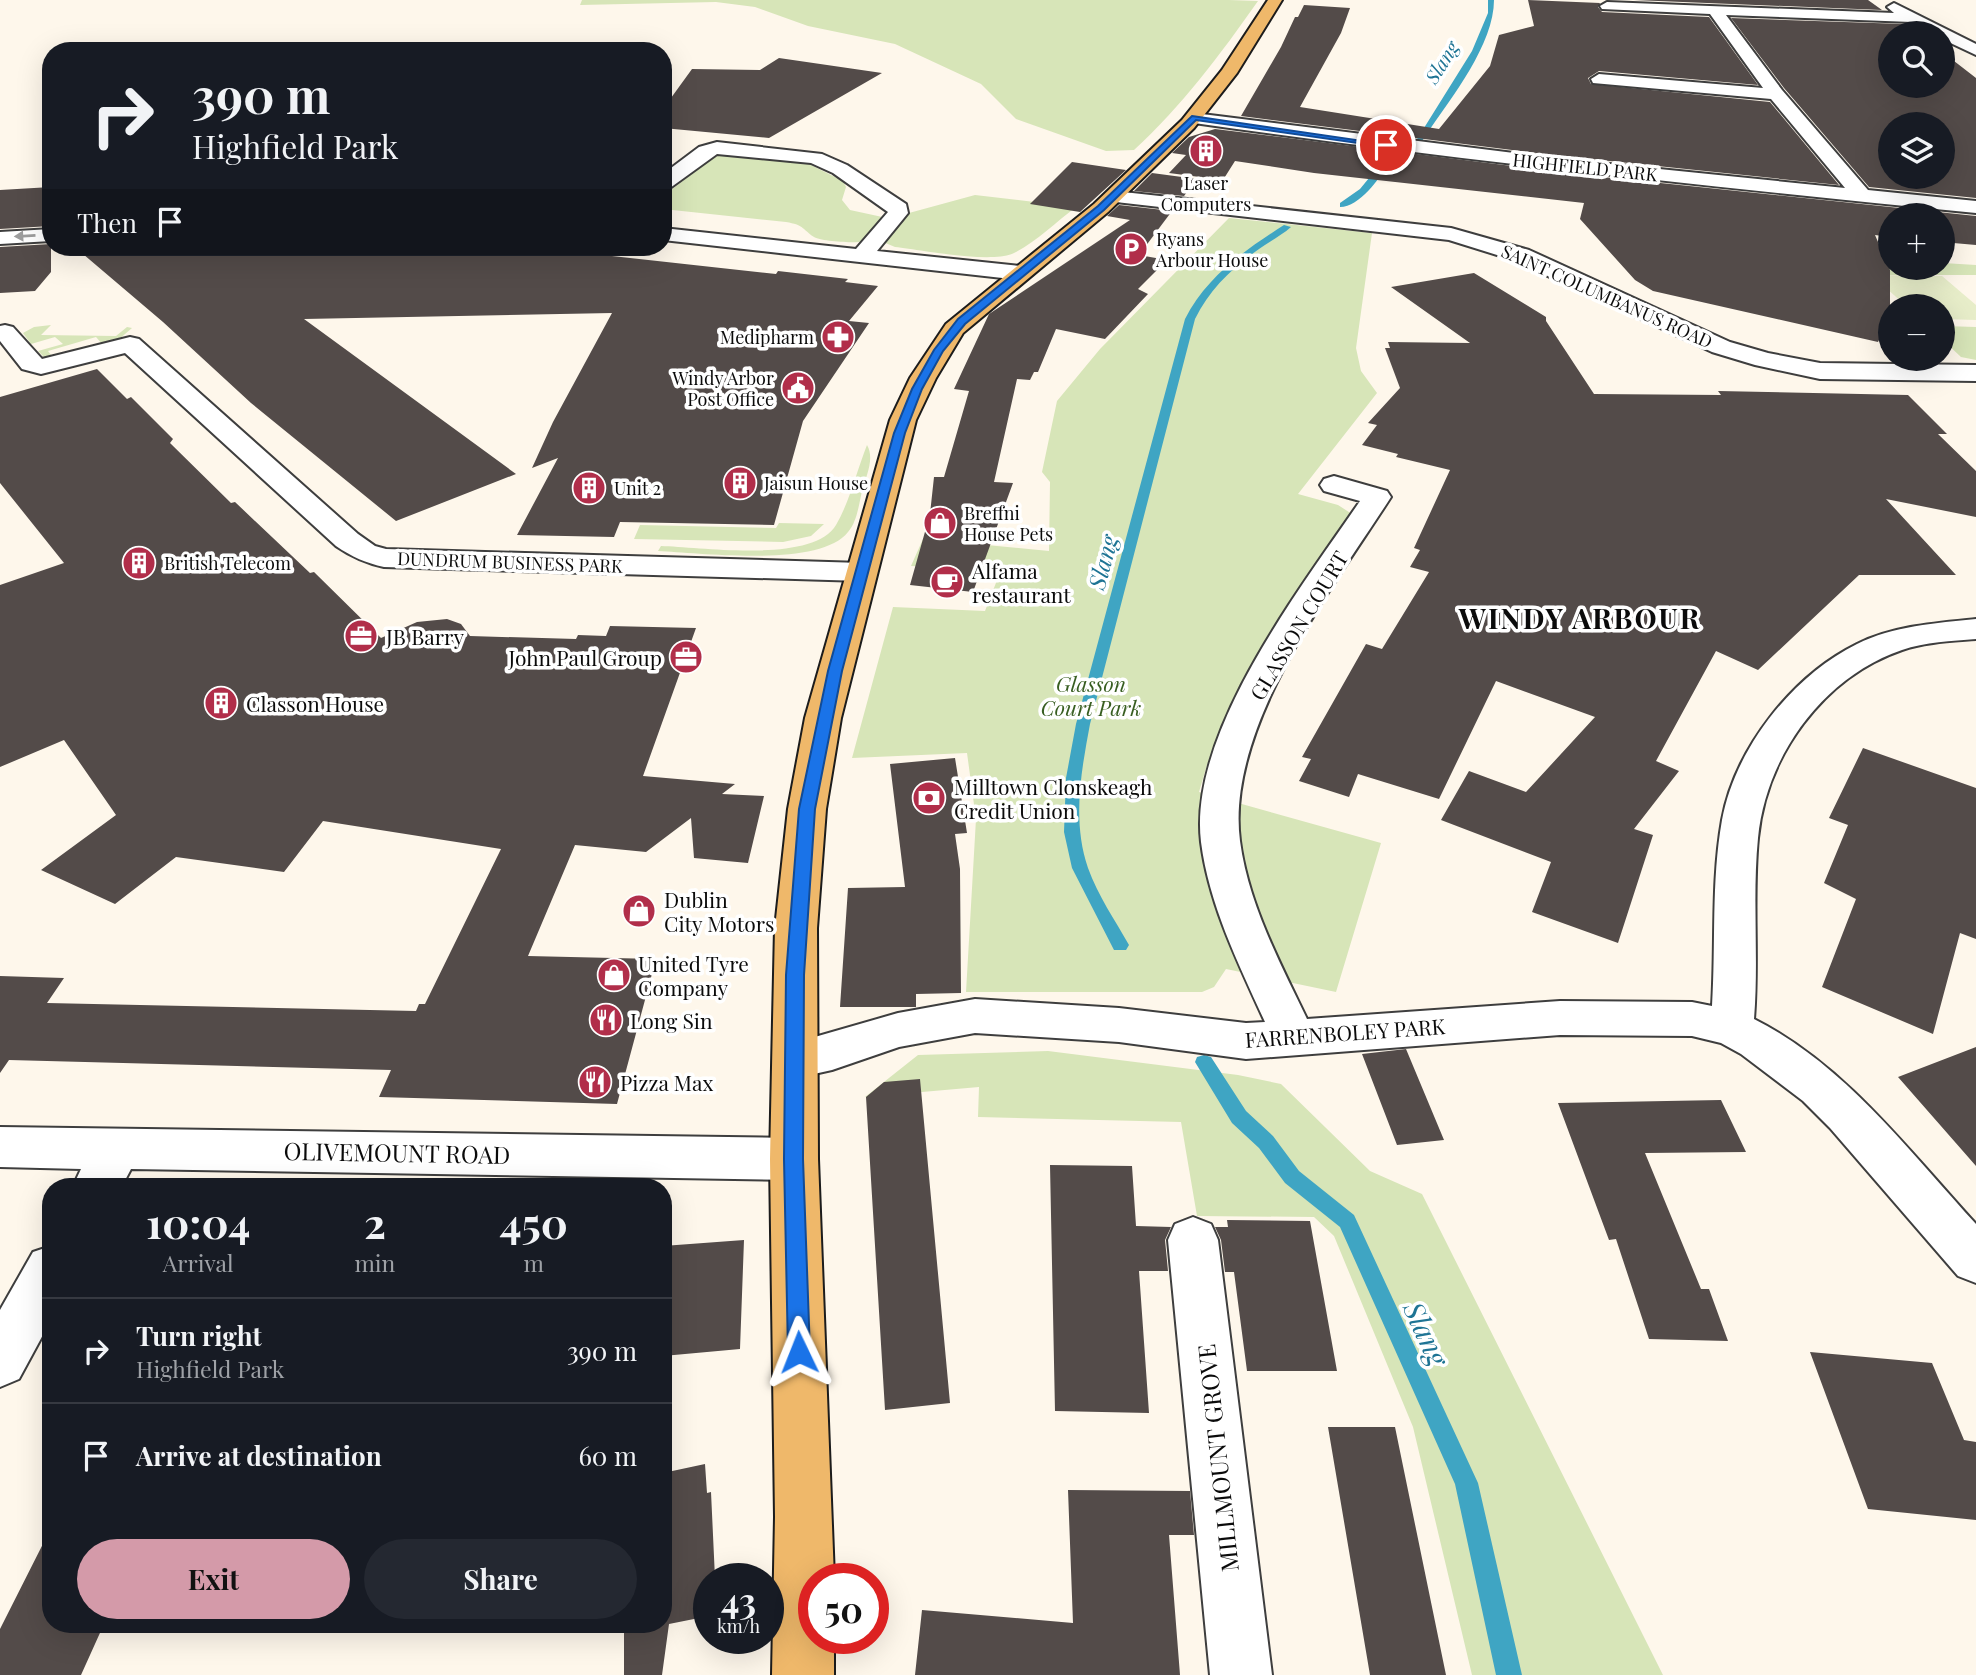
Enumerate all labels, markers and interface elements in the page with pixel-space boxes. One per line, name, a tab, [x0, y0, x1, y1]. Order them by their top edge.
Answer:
map controls	[1878, 21, 1955, 371]
button: search	[1878, 21, 1955, 98]
water label: Slang	[1417, 35, 1465, 89]
text: 390 m	[192, 61, 330, 126]
icon: right	[77, 70, 168, 161]
button: layers	[1878, 112, 1955, 189]
pin	[1356, 115, 1416, 175]
text: Highfield Park	[192, 124, 398, 167]
icon: arrive	[1367, 126, 1405, 164]
building icon: Laser Computers	[1187, 132, 1225, 170]
street label: HIGHFIELD PARK	[1511, 147, 1659, 187]
place label: Laser Computers	[1161, 171, 1251, 216]
icon: arrive	[151, 203, 189, 241]
button: +	[1878, 203, 1955, 280]
text: Then	[77, 205, 137, 240]
place label: Ryans Arbour House	[1155, 227, 1268, 272]
parking icon: Ryans Arbour House	[1112, 230, 1150, 268]
one-way arrow	[14, 231, 36, 242]
street label: SAINT COLUMBANUS ROAD	[1498, 239, 1716, 353]
button: −	[1878, 294, 1955, 371]
pharmacy icon: Medipharm	[819, 318, 857, 356]
place label: Medipharm	[720, 325, 814, 349]
place label: Windy Arbor Post Office	[671, 366, 774, 411]
public building icon: Windy Arbor Post Office	[779, 369, 817, 407]
building icon: Jaisun House	[721, 464, 759, 502]
building icon: Unit 2	[570, 469, 608, 507]
place label: Jaisun House	[763, 471, 868, 495]
place label: Unit 2	[614, 476, 661, 500]
place label: Breffni House Pets	[964, 501, 1053, 546]
shop icon: Breffni House Pets	[921, 504, 959, 542]
water label: Slang	[1080, 530, 1124, 593]
building icon: British Telecom	[120, 544, 158, 582]
street label: GLASSON COURT	[1242, 545, 1354, 705]
street label: DUNDRUM BUSINESS PARK	[397, 546, 623, 578]
place label: British Telecom	[164, 551, 291, 575]
place label: Alfama restaurant	[971, 556, 1071, 608]
cafe icon: Alfama restaurant	[928, 563, 966, 601]
district label: WINDY ARBOUR	[1458, 599, 1701, 636]
office icon: JB Barry	[342, 617, 380, 655]
place label: JB Barry	[385, 622, 464, 650]
office icon: John Paul Group	[667, 638, 705, 676]
place label: John Paul Group	[507, 643, 662, 671]
park label: Glasson Court Park	[1041, 669, 1141, 721]
building icon: Classon House	[202, 684, 240, 722]
place label: Classon House	[246, 689, 384, 717]
place label: Milltown Clonskeagh Credit Union	[954, 772, 1153, 824]
bank icon: Milltown Clonskeagh Credit Union	[910, 779, 948, 817]
place label: Dublin City Motors	[664, 885, 774, 937]
shop icon: Dublin City Motors	[620, 892, 658, 930]
place label: United Tyre Company	[638, 949, 749, 1001]
shop icon: United Tyre Company	[595, 956, 633, 994]
restaurant icon: Long Sin	[587, 1001, 625, 1039]
place label: Long Sin	[630, 1006, 713, 1034]
street label: FARRENBOLEY PARK	[1244, 1011, 1446, 1053]
restaurant icon: Pizza Max	[576, 1063, 614, 1101]
place label: Pizza Max	[620, 1068, 714, 1096]
street label: OLIVEMOUNT ROAD	[283, 1134, 511, 1170]
text: 10:04	[146, 1194, 250, 1250]
text: 2	[364, 1194, 386, 1250]
text: 450	[499, 1194, 568, 1250]
text: Arrival	[163, 1247, 234, 1278]
text: min	[354, 1247, 395, 1278]
text: m	[523, 1247, 544, 1278]
water label: Slang	[1396, 1294, 1459, 1373]
position arrow	[762, 1315, 836, 1389]
text: Turn right	[136, 1318, 262, 1353]
icon: right	[77, 1332, 115, 1370]
text: 390 m	[567, 1333, 637, 1368]
street label: MILLMOUNT GROVE	[1189, 1343, 1245, 1573]
text: Highfield Park	[136, 1353, 284, 1384]
icon: arrive	[77, 1437, 115, 1475]
text: Arrive at destination	[136, 1438, 382, 1473]
text: 60 m	[578, 1438, 637, 1473]
button: Exit	[77, 1539, 350, 1619]
button: Share	[364, 1539, 637, 1619]
speed limit sign: 50	[798, 1563, 889, 1654]
text: 43	[721, 1576, 756, 1623]
text: km/h	[717, 1614, 760, 1638]

